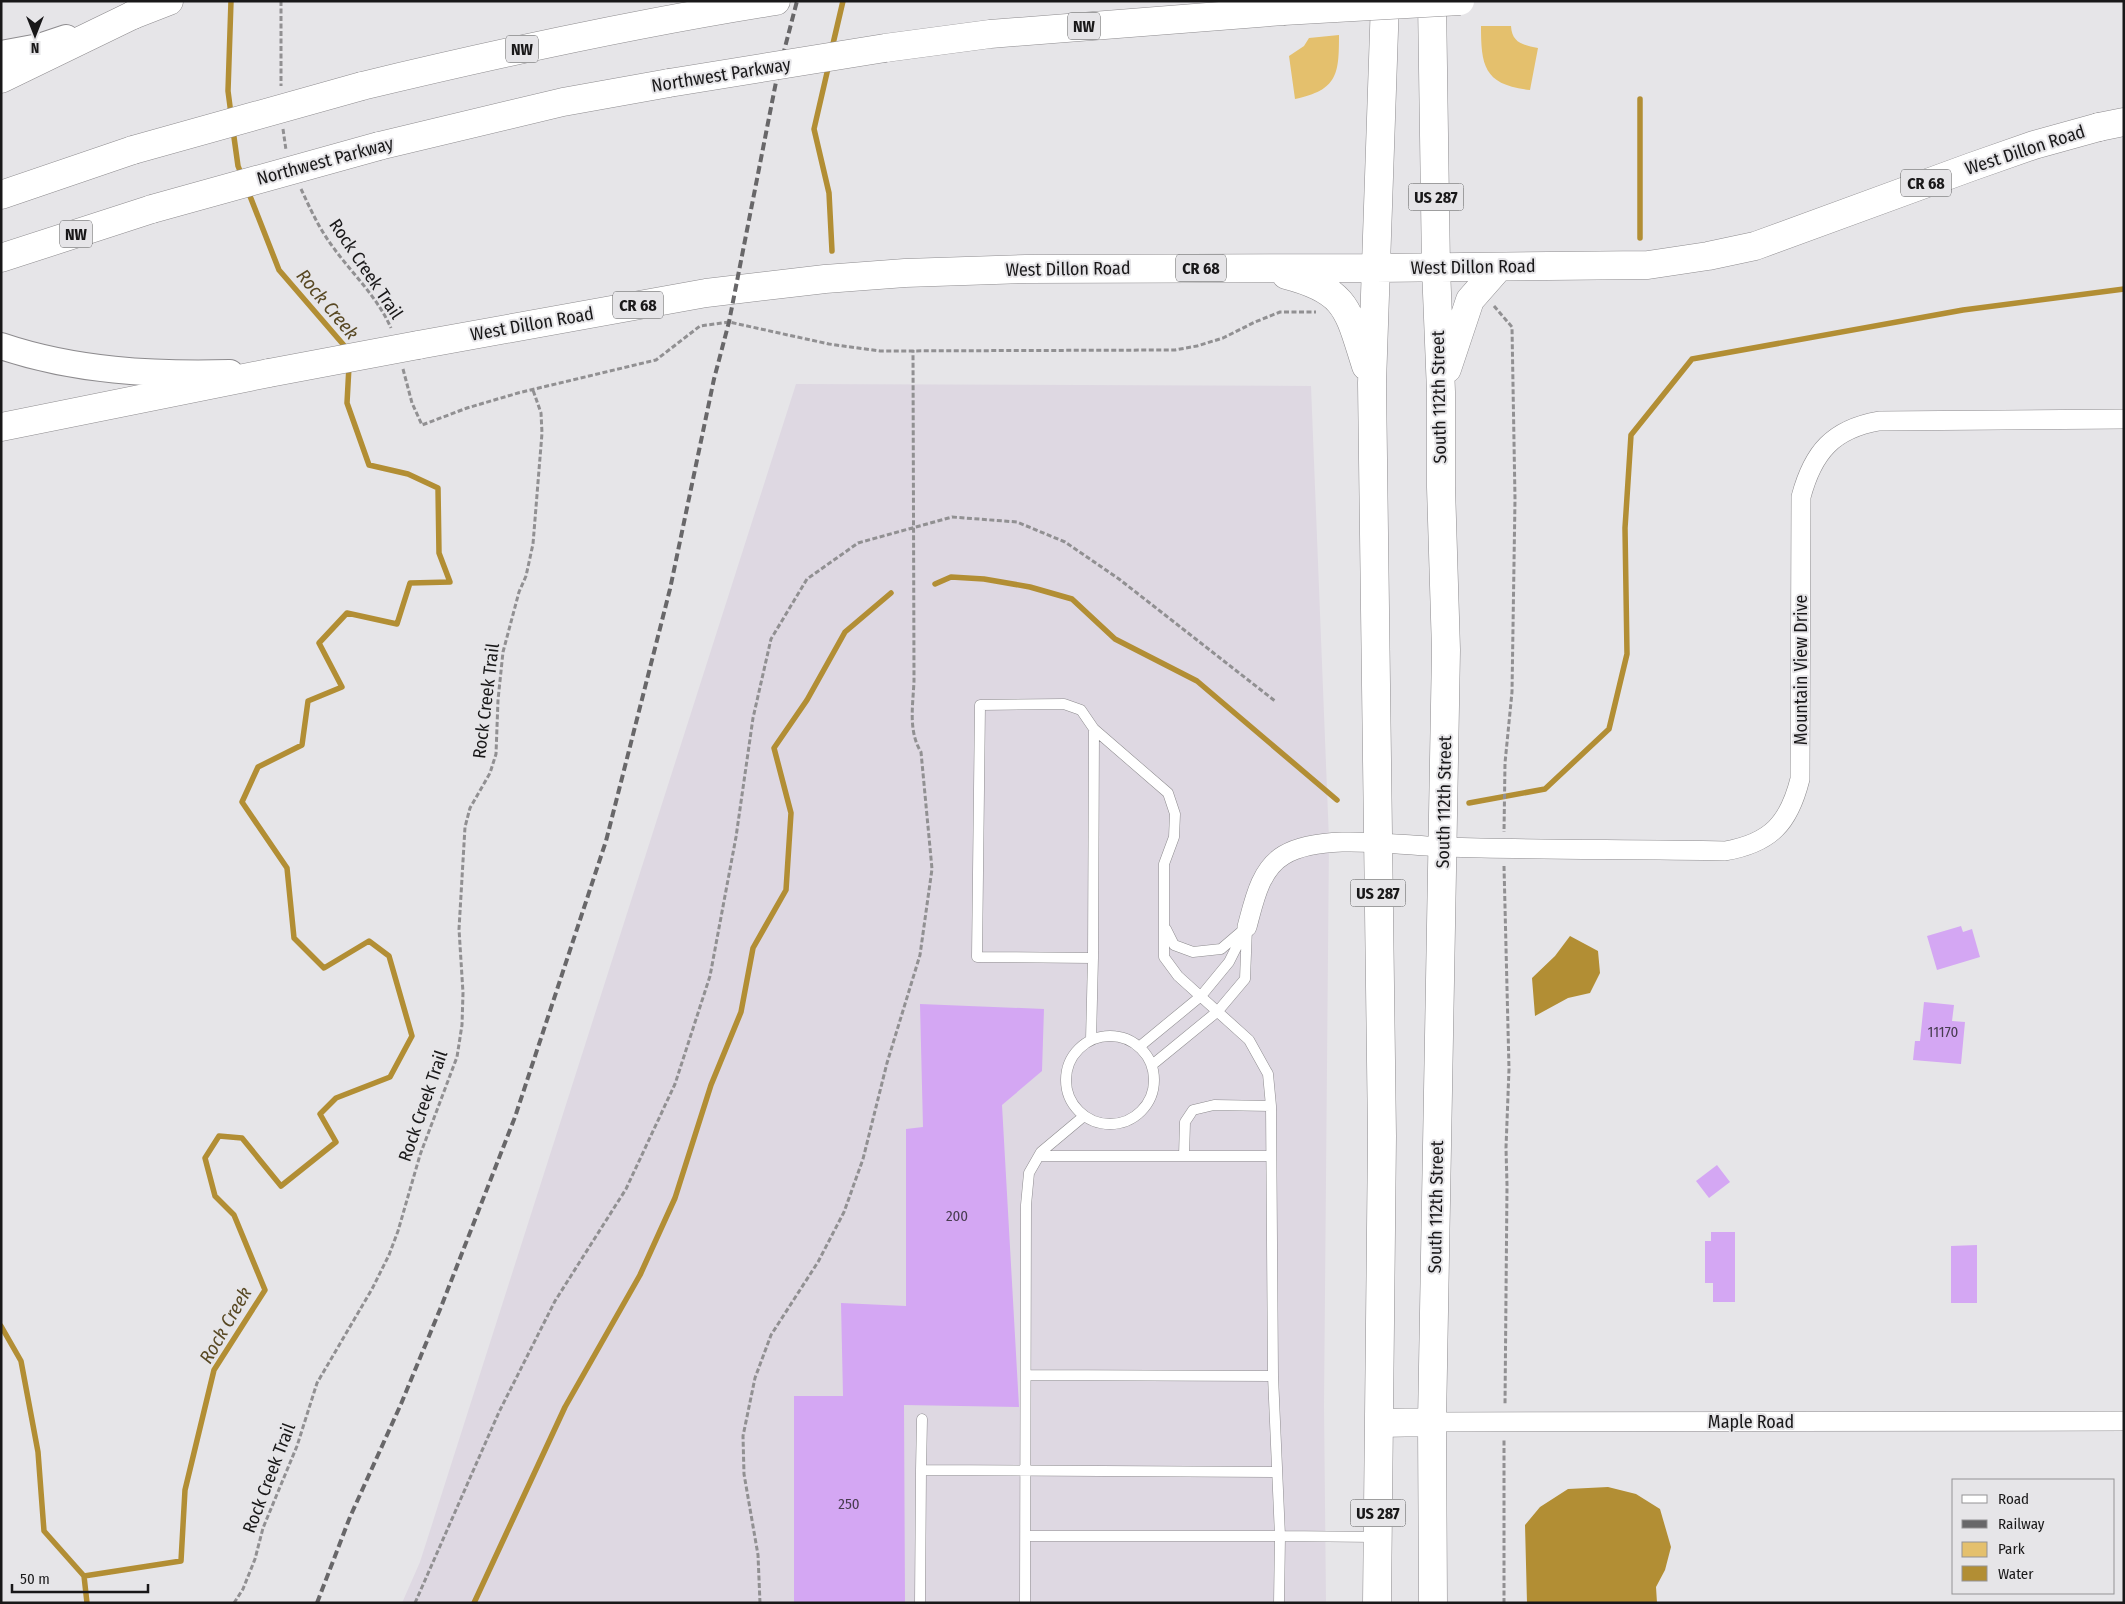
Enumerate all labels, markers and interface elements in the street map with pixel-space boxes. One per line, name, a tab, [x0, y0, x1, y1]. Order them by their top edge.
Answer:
north arrow	[10, 10, 60, 60]
road number: NW	[1068, 12, 1100, 40]
road number: NW	[506, 36, 538, 62]
text: N	[31, 39, 39, 56]
street label: Northwest Parkway	[650, 53, 792, 97]
street label: West Dillon Road	[1962, 120, 2088, 180]
street label: Northwest Parkway	[254, 132, 396, 190]
road number: CR 68	[1901, 170, 1951, 197]
road number: US 287	[1408, 183, 1464, 210]
street label: Rock Creek Trail	[325, 215, 407, 323]
road number: NW	[60, 220, 92, 248]
road number: CR 68	[1176, 254, 1226, 282]
street label: West Dillon Road	[1410, 255, 1536, 279]
street label: West Dillon Road	[1005, 257, 1131, 281]
water label: Rock Creek	[292, 264, 364, 344]
road number: CR 68	[613, 292, 663, 318]
street label: West Dillon Road	[469, 302, 595, 346]
street label: South 112th Street	[1427, 330, 1451, 464]
street label: Mountain View Drive	[1790, 595, 1812, 745]
street label: Rock Creek Trail	[468, 642, 504, 760]
street label: South 112th Street	[1432, 735, 1456, 869]
road number: US 287	[1350, 880, 1406, 906]
house number: 11170	[1928, 1023, 1958, 1041]
street label: Rock Creek Trail	[394, 1047, 452, 1164]
street label: South 112th Street	[1424, 1140, 1448, 1274]
house number: 200	[946, 1207, 968, 1225]
water label: Rock Creek	[194, 1283, 257, 1368]
street label: Maple Road	[1708, 1411, 1794, 1433]
street label: Rock Creek Trail	[238, 1420, 300, 1536]
legend	[1952, 1479, 2115, 1594]
text: Road	[1998, 1490, 2029, 1508]
house number: 250	[838, 1495, 860, 1513]
road number: US 287	[1350, 1500, 1406, 1526]
text: Railway	[1998, 1515, 2045, 1533]
text: Park	[1998, 1540, 2025, 1558]
scale bar	[12, 1562, 149, 1594]
text: Water	[1998, 1565, 2034, 1583]
text: 50 m	[20, 1570, 50, 1588]

